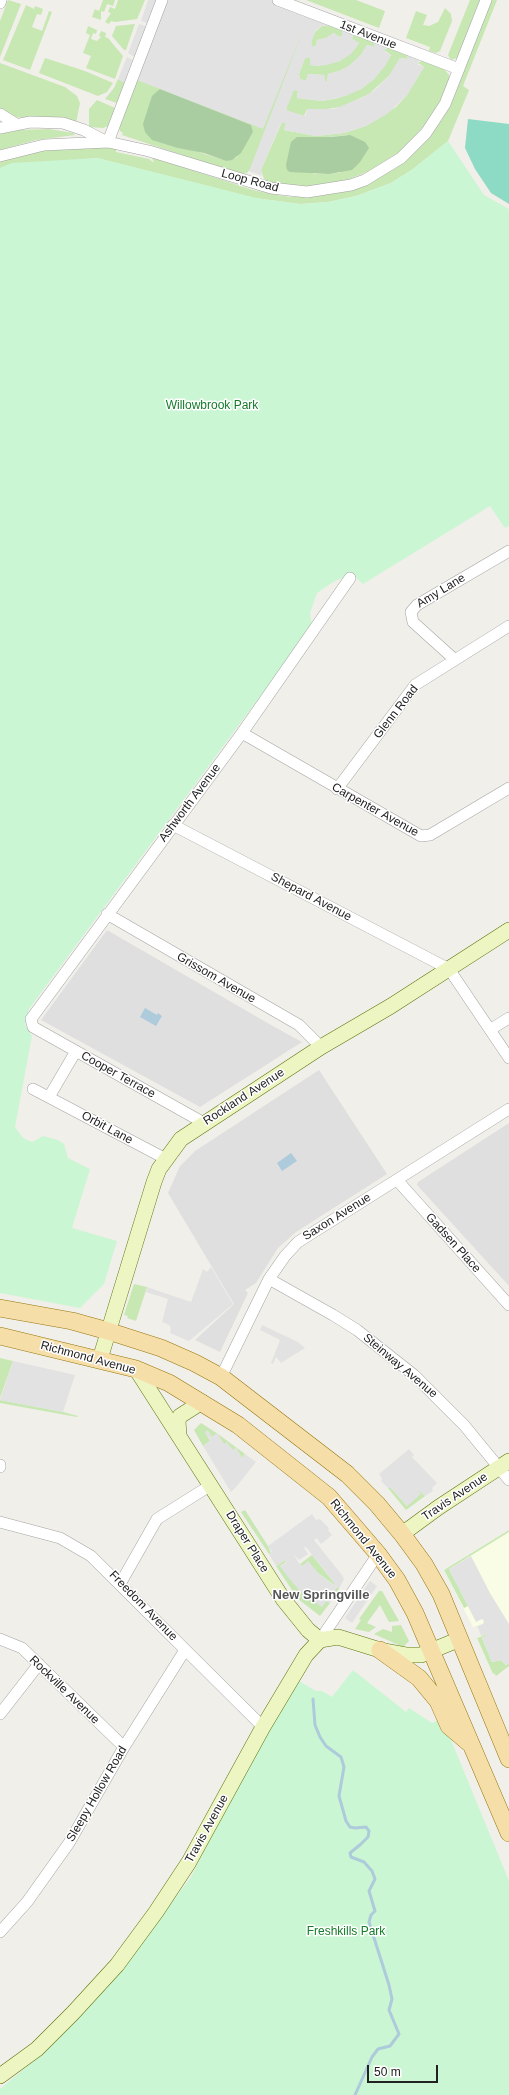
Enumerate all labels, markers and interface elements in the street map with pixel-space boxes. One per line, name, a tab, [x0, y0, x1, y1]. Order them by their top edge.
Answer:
street label: 1st Avenue	[337, 18, 399, 52]
street label: Loop Road	[220, 166, 280, 196]
park label: Willowbrook Park	[166, 399, 258, 413]
street label: Amy Lane	[414, 571, 468, 611]
street label: Glenn Road	[371, 682, 421, 742]
street label: Ashworth Avenue	[156, 761, 224, 845]
street label: Carpenter Avenue	[329, 780, 421, 840]
street label: Shepard Avenue	[268, 870, 354, 924]
street label: Grissom Avenue	[174, 950, 258, 1006]
street label: Cooper Terrace	[78, 1049, 158, 1101]
street label: Rockland Avenue	[201, 1065, 287, 1129]
street label: Orbit Lane	[79, 1108, 135, 1148]
street label: Saxon Avenue	[300, 1190, 374, 1244]
street label: Gadsen Place	[422, 1210, 484, 1276]
street label: Steinway Avenue	[360, 1331, 440, 1401]
street label: Richmond Avenue	[39, 1338, 137, 1378]
street label: Travis Avenue	[419, 1470, 491, 1524]
street label: Richmond Avenue	[327, 1496, 399, 1582]
street label: Draper Place	[222, 1508, 272, 1576]
street label: Freedom Avenue	[106, 1568, 180, 1644]
district label: New Springville	[273, 1587, 369, 1603]
street label: Rockville Avenue	[26, 1653, 102, 1727]
street label: Sleepy Hollow Road	[64, 1744, 130, 1844]
street label: Travis Avenue	[182, 1792, 232, 1866]
park label: Freshkills Park	[307, 1925, 385, 1939]
scale bar	[369, 2057, 440, 2083]
text: 50 m	[374, 2065, 401, 2079]

